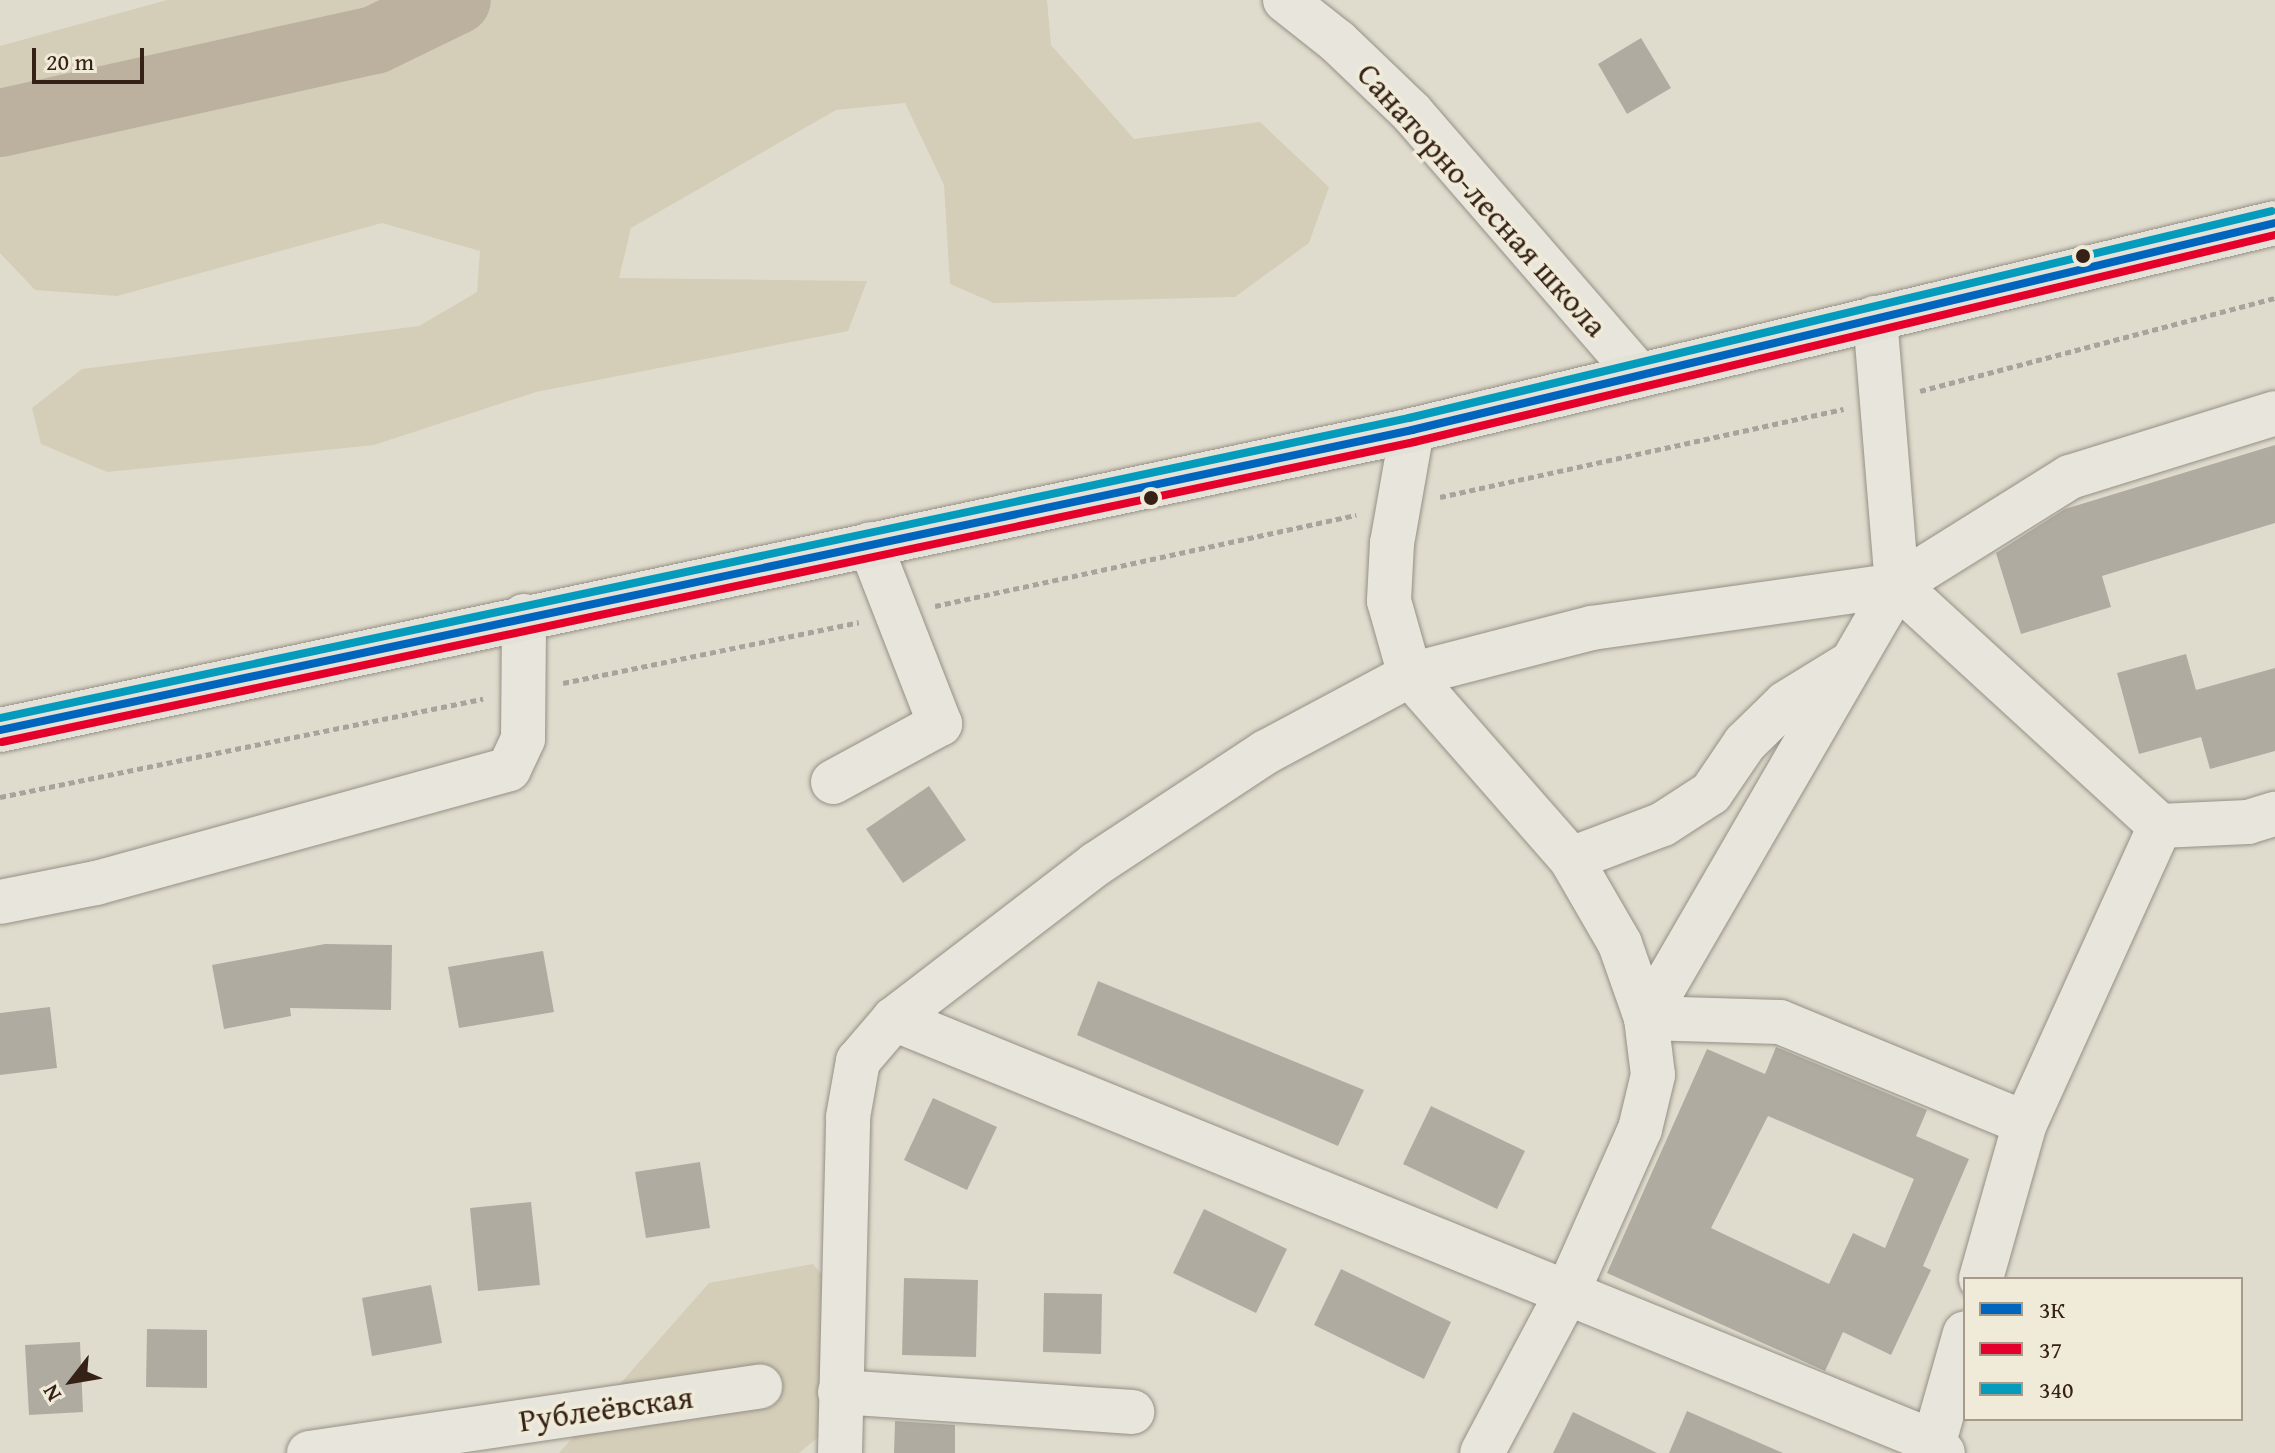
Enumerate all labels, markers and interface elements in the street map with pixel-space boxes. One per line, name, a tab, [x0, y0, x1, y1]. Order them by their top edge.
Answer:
scale bar	[36, 32, 148, 82]
text: 20 m	[46, 44, 94, 79]
street label: Санаторно-лесная школа	[1349, 55, 1615, 345]
unlabelled marker	[2075, 248, 2091, 264]
unlabelled marker	[1143, 490, 1159, 506]
legend	[1963, 1277, 2243, 1421]
text: 3К	[2039, 1292, 2065, 1327]
text: 37	[2039, 1332, 2062, 1367]
north arrow	[32, 1341, 112, 1421]
text: 340	[2039, 1372, 2074, 1407]
street label: Рублеёвская	[516, 1378, 696, 1440]
text: N	[34, 1379, 69, 1408]

